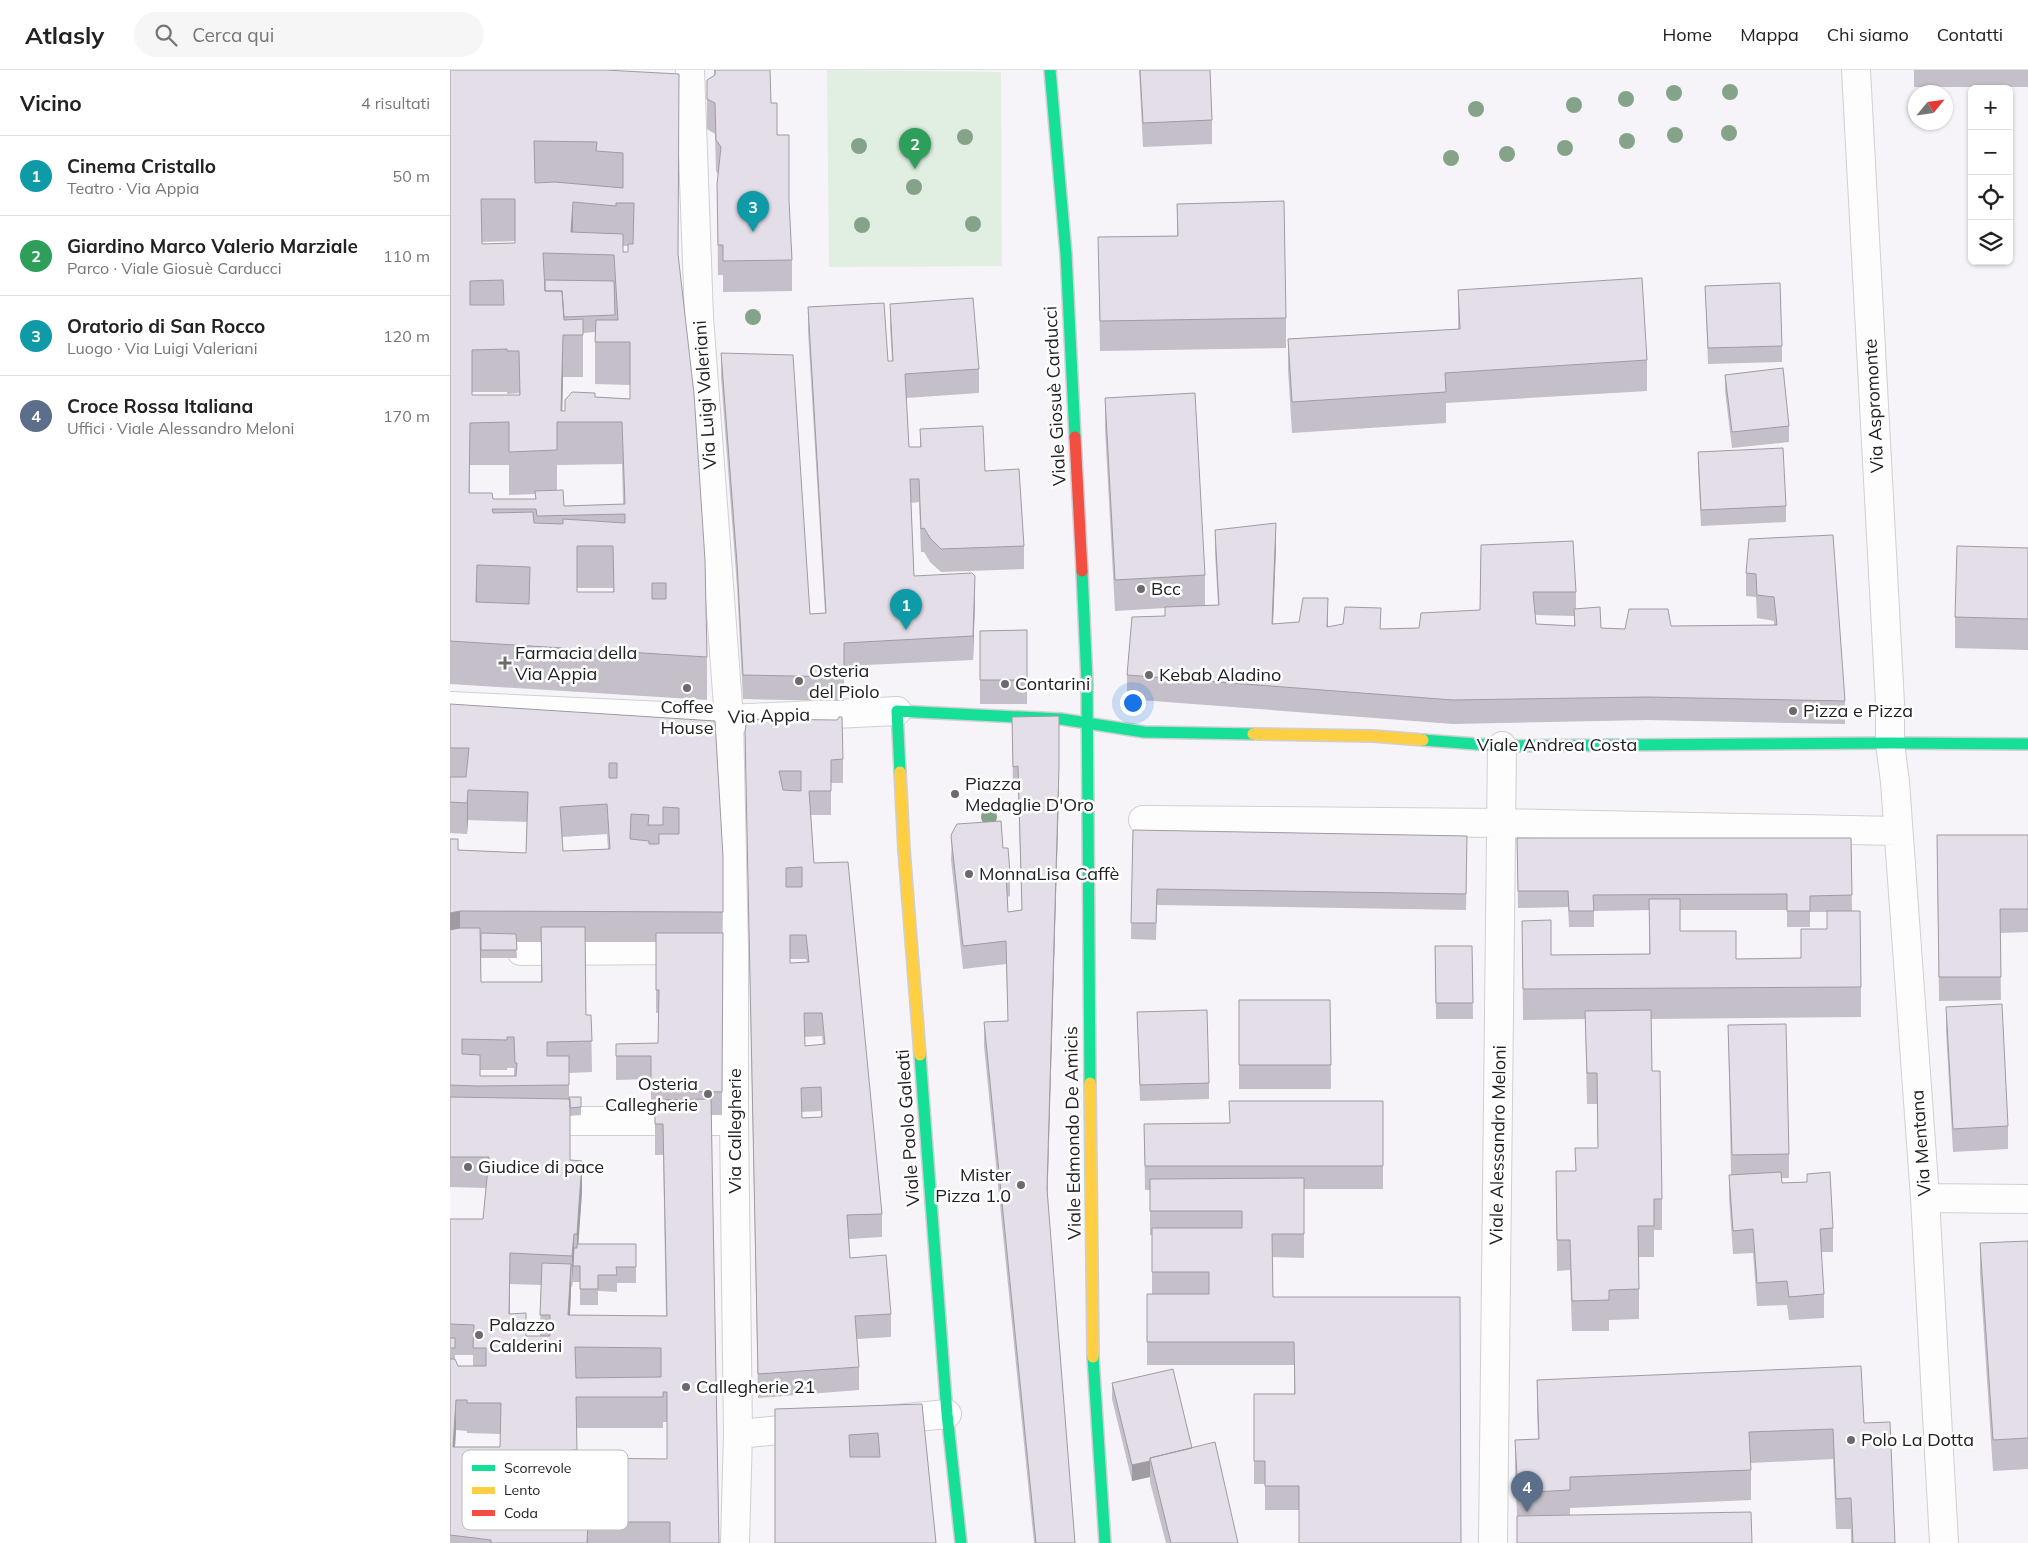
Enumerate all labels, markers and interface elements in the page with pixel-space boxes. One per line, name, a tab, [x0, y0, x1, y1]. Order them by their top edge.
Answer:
search box	[134, 12, 484, 57]
text: Atlasly	[25, 20, 104, 50]
icon: search	[152, 21, 180, 49]
text: Cerca qui	[192, 23, 274, 47]
text: Home	[1662, 23, 1712, 46]
text: Mappa	[1740, 23, 1799, 46]
text: Chi siamo	[1827, 23, 1909, 46]
text: Contatti	[1937, 23, 2003, 46]
north arrow	[1908, 85, 1953, 130]
map controls	[1968, 85, 2013, 265]
button: +	[1968, 85, 2013, 130]
text: Vicino	[20, 90, 82, 116]
text: 4 risultati	[361, 93, 430, 113]
pin: 2	[899, 128, 931, 169]
button: −	[1968, 130, 2013, 175]
text: Cinema Cristallo	[67, 154, 216, 178]
text: 1	[31, 166, 41, 186]
text: 50 m	[393, 166, 430, 186]
button: locate	[1968, 175, 2013, 220]
text: Teatro · Via Appia	[67, 178, 199, 198]
pin: 3	[737, 191, 769, 232]
button: layers	[1968, 220, 2013, 265]
text: Giardino Marco Valerio Marziale	[67, 234, 358, 258]
text: 2	[31, 246, 41, 266]
text: 110 m	[383, 246, 430, 266]
text: Parco · Viale Giosuè Carducci	[67, 258, 282, 278]
street label: Viale Giosuè Carducci	[1038, 305, 1071, 487]
text: Oratorio di San Rocco	[67, 314, 265, 338]
street label: Via Luigi Valeriani	[688, 320, 721, 470]
text: 3	[31, 326, 41, 346]
text: 120 m	[383, 326, 430, 346]
text: Luogo · Via Luigi Valeriani	[67, 338, 258, 358]
street label: Via Aspromonte	[1858, 338, 1889, 474]
text: Croce Rossa Italiana	[67, 394, 253, 418]
text: 4	[31, 406, 41, 426]
text: 170 m	[383, 406, 430, 426]
text: Uffici · Viale Alessandro Meloni	[67, 418, 294, 438]
place label: Bcc	[1151, 577, 1181, 600]
marker: Bcc	[1135, 583, 1147, 595]
pin: 1	[890, 589, 922, 630]
place label: Farmacia della Via Appia	[515, 641, 637, 685]
marker: Farmacia della Via Appia	[499, 657, 511, 669]
place label: Osteria del Piolo	[809, 659, 879, 703]
place label: Kebab Aladino	[1159, 663, 1281, 686]
marker: Kebab Aladino	[1143, 669, 1155, 681]
place label: Contarini	[1015, 672, 1090, 695]
marker: Osteria del Piolo	[793, 675, 805, 687]
marker: Contarini	[999, 678, 1011, 690]
marker: Coffee House	[681, 682, 693, 694]
your location	[1120, 690, 1146, 716]
place label: Coffee House	[660, 695, 714, 739]
place label: Pizza e Pizza	[1803, 699, 1913, 722]
street label: Via Appia	[727, 703, 810, 728]
marker: Pizza e Pizza	[1787, 705, 1799, 717]
street label: Viale Andrea Costa	[1477, 733, 1637, 756]
place label: Piazza Medaglie D'Oro	[965, 772, 1094, 816]
marker: Piazza Medaglie D'Oro	[949, 788, 961, 800]
place label: MonnaLisa Caffè	[979, 862, 1119, 885]
marker: MonnaLisa Caffè	[963, 868, 975, 880]
street label: Viale Edmondo De Amicis	[1059, 1026, 1086, 1240]
street label: Viale Alessandro Meloni	[1484, 1045, 1511, 1245]
street label: Viale Paolo Galeati	[891, 1049, 924, 1207]
street label: Via Callegherie	[723, 1068, 746, 1194]
place label: Osteria Callegherie	[605, 1072, 698, 1116]
marker: Osteria Callegherie	[702, 1088, 714, 1100]
street label: Via Mentana	[1905, 1089, 1936, 1197]
place label: Giudice di pace	[478, 1155, 604, 1178]
marker: Giudice di pace	[462, 1161, 474, 1173]
place label: Mister Pizza 1.0	[935, 1163, 1011, 1207]
marker: Mister Pizza 1.0	[1015, 1179, 1027, 1191]
place label: Palazzo Calderini	[489, 1313, 562, 1357]
marker: Palazzo Calderini	[473, 1329, 485, 1341]
place label: Callegherie 21	[696, 1375, 815, 1398]
marker: Callegherie 21	[680, 1381, 692, 1393]
place label: Polo La Dotta	[1861, 1428, 1974, 1451]
marker: Polo La Dotta	[1845, 1434, 1857, 1446]
legend	[462, 1450, 628, 1530]
text: Scorrevole	[504, 1459, 571, 1477]
pin: 4	[1511, 1471, 1543, 1512]
text: Lento	[504, 1481, 540, 1499]
text: Coda	[504, 1504, 538, 1522]

